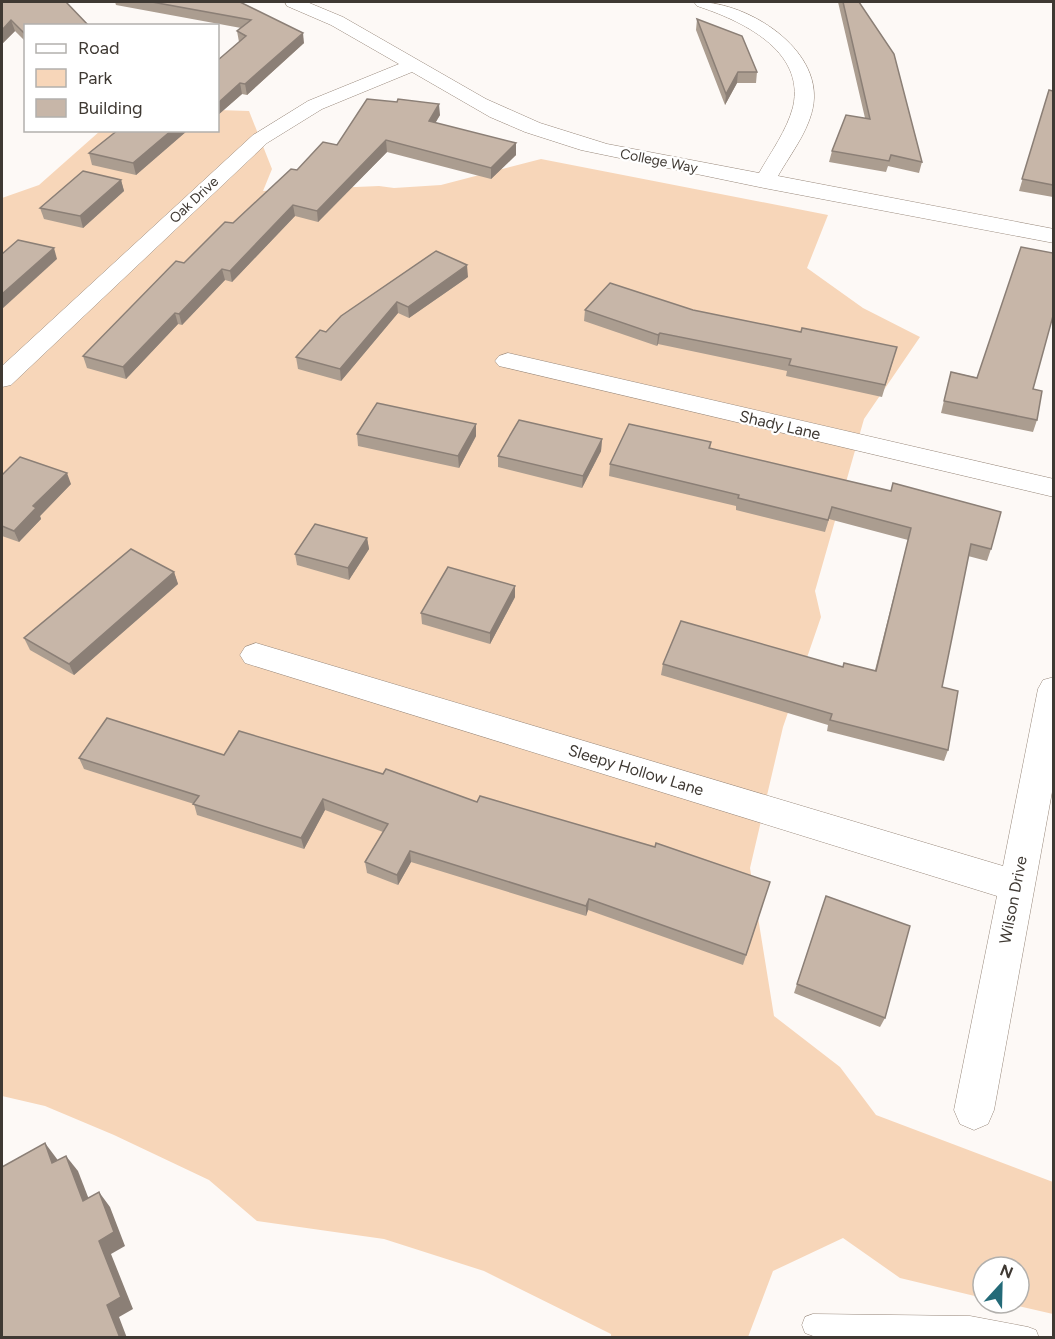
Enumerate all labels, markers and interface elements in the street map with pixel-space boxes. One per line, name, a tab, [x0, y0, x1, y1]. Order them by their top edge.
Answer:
legend	[24, 24, 219, 132]
text: Road	[78, 37, 119, 59]
text: Park	[78, 67, 113, 89]
text: Building	[78, 97, 143, 119]
street label: College Way	[619, 145, 700, 177]
street label: Oak Drive	[166, 173, 222, 227]
street label: Shady Lane	[738, 406, 823, 444]
street label: Sleepy Hollow Lane	[566, 740, 706, 800]
street label: Wilson Drive	[995, 854, 1031, 946]
north arrow	[971, 1255, 1031, 1315]
text: N	[997, 1260, 1016, 1283]

